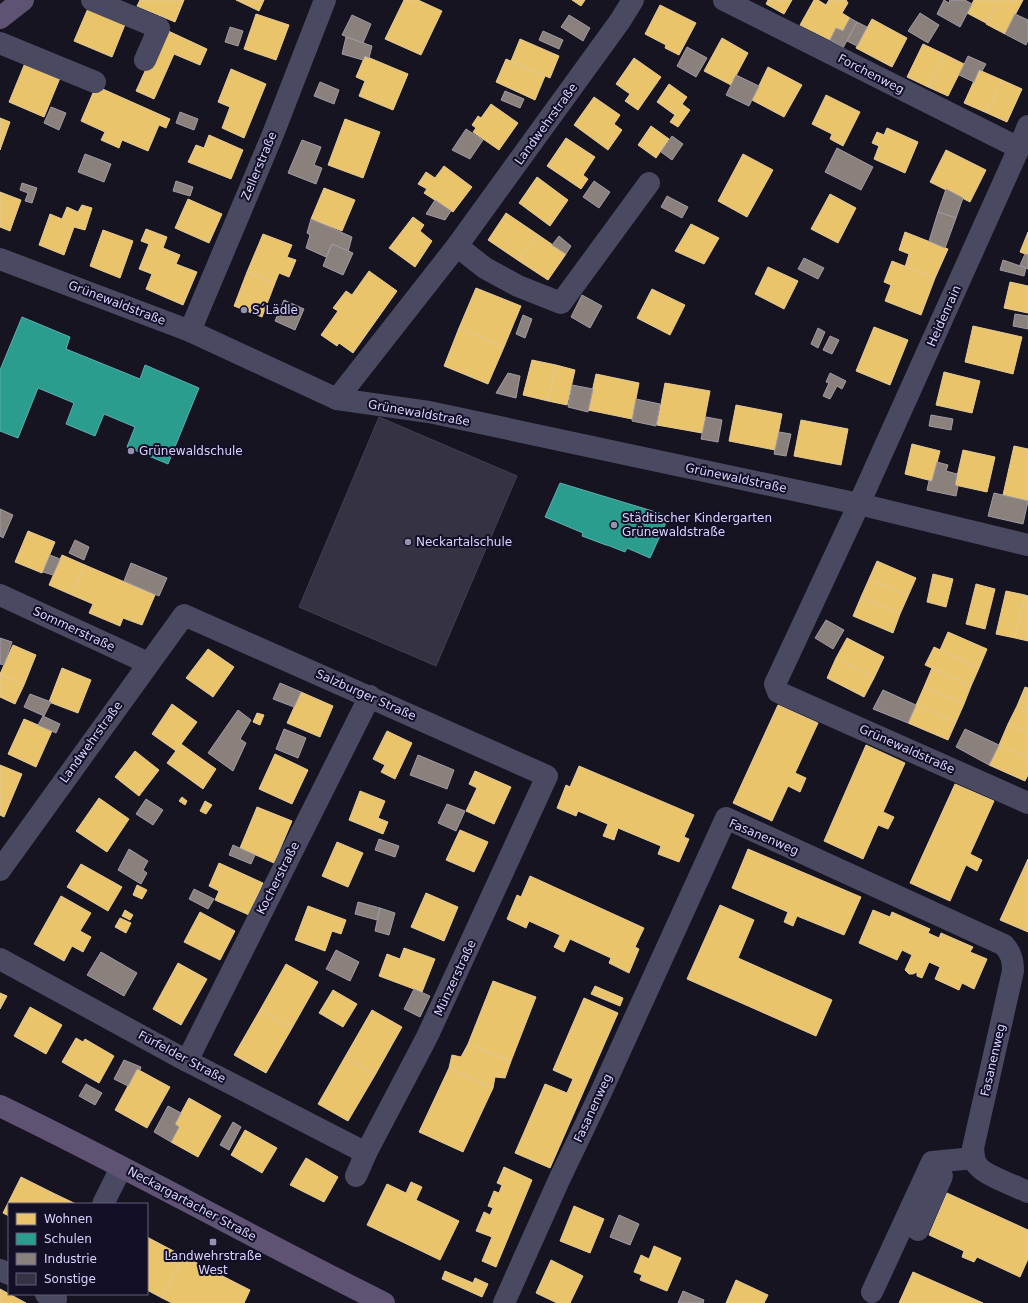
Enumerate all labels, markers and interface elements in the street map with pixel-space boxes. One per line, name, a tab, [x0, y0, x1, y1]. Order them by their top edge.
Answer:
street label: Forchenweg	[836, 51, 906, 97]
street label: Landwehrstraße	[512, 81, 580, 167]
street label: Zellerstraße	[238, 130, 280, 202]
street label: Grünewaldstraße	[66, 278, 168, 328]
street label: Heidenrain	[924, 283, 964, 349]
place label: S´Lädle	[252, 303, 298, 317]
marker: S´Lädle	[239, 305, 249, 315]
street label: Grünewaldstraße	[367, 397, 471, 429]
place label: Grünewaldschule	[139, 444, 243, 458]
marker: Grünewaldschule	[126, 446, 136, 456]
street label: Grünewaldstraße	[684, 460, 788, 496]
place label: Städtischer Kindergarten Grünewaldstraße	[622, 511, 772, 539]
marker: Städtischer Kindergarten Grünewaldstraße	[609, 520, 619, 530]
place label: Neckartalschule	[416, 535, 512, 549]
marker: Neckartalschule	[403, 537, 413, 547]
street label: Sommerstraße	[31, 604, 117, 654]
street label: Salzburger Straße	[314, 667, 418, 723]
street label: Landwehrstraße	[57, 699, 125, 785]
street label: Grünewaldstraße	[857, 722, 957, 776]
street label: Fasanenweg	[727, 816, 801, 858]
street label: Kocherstraße	[254, 839, 302, 917]
street label: Münzerstraße	[431, 938, 479, 1018]
street label: Fasanenweg	[978, 1022, 1008, 1098]
street label: Fürfelder Straße	[136, 1028, 228, 1086]
street label: Fasanenweg	[571, 1071, 615, 1145]
street label: Neckargartacher Straße	[125, 1164, 259, 1244]
legend	[8, 1203, 148, 1295]
text: Wohnen	[44, 1212, 93, 1226]
text: Schulen	[44, 1232, 92, 1246]
marker: Landwehrstraße West	[208, 1237, 218, 1247]
place label: Landwehrstraße West	[164, 1249, 262, 1277]
text: Industrie	[44, 1252, 97, 1266]
text: Sonstige	[44, 1272, 96, 1286]

